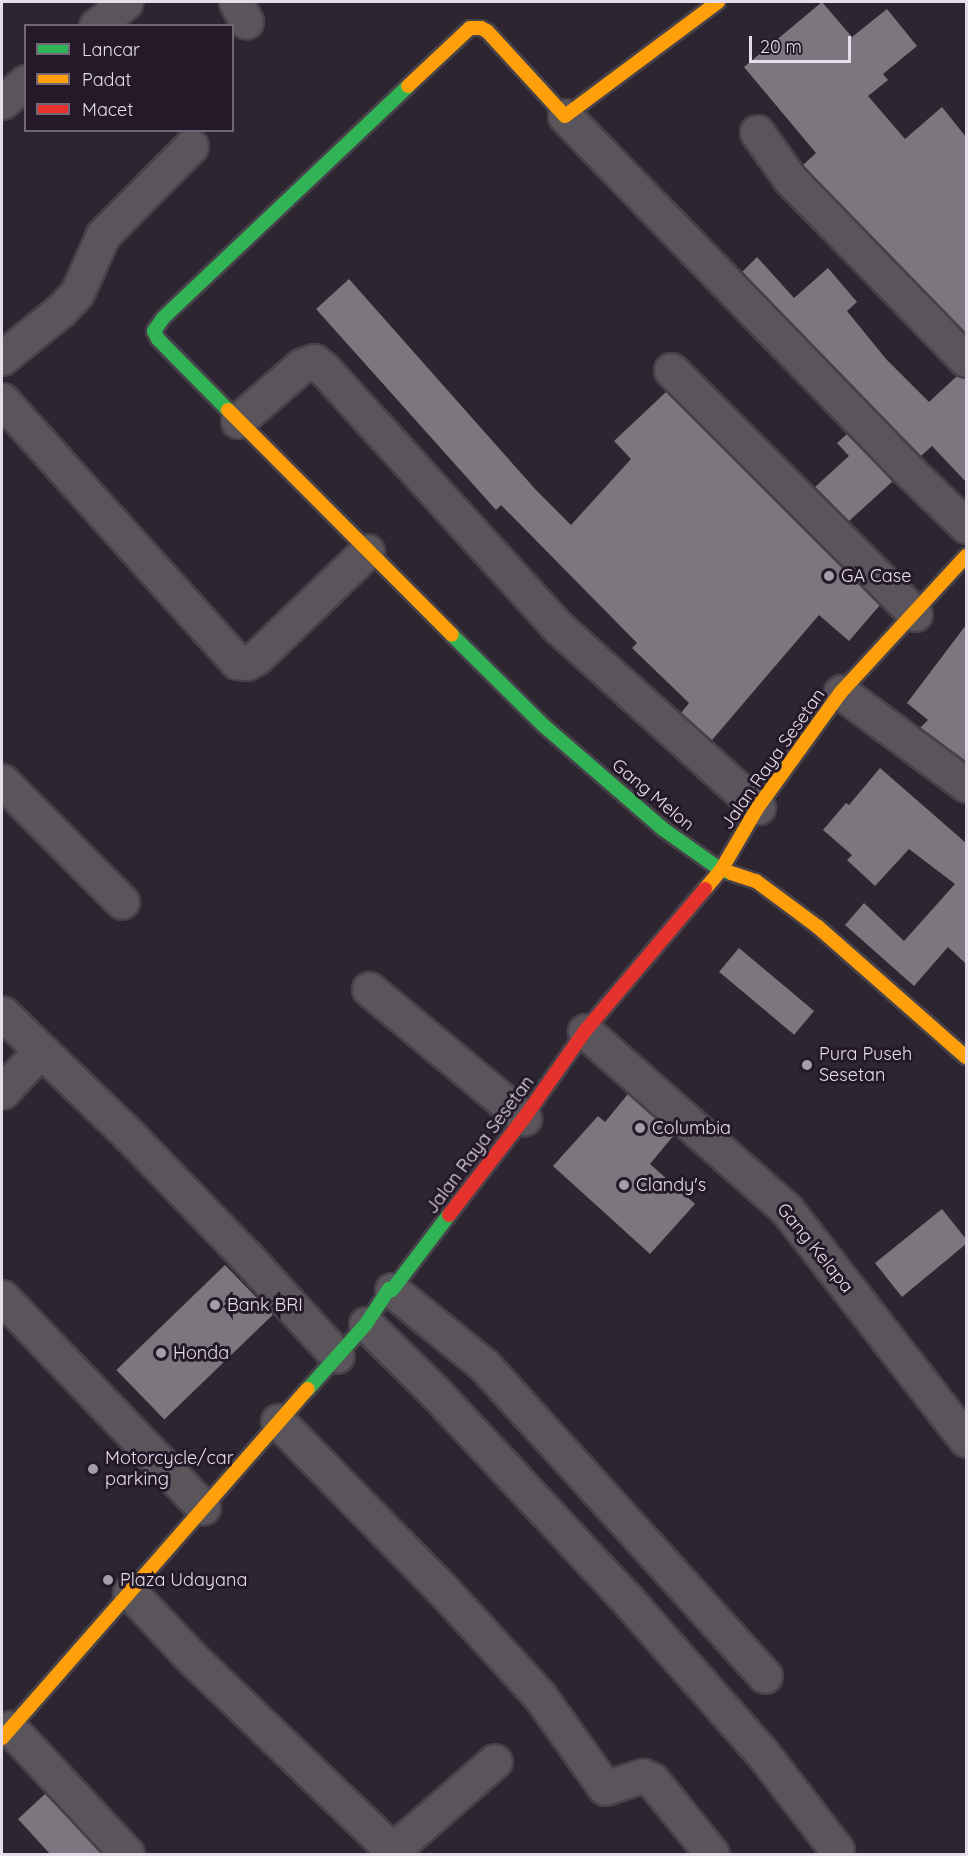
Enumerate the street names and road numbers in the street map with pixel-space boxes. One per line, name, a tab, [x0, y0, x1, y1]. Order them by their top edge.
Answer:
street label: Jalan Raya Sesetan	[716, 684, 830, 834]
street label: Gang Melon	[608, 754, 698, 836]
street label: Jalan Raya Sesetan	[421, 1072, 539, 1218]
street label: Gang Kelapa	[772, 1199, 858, 1297]

